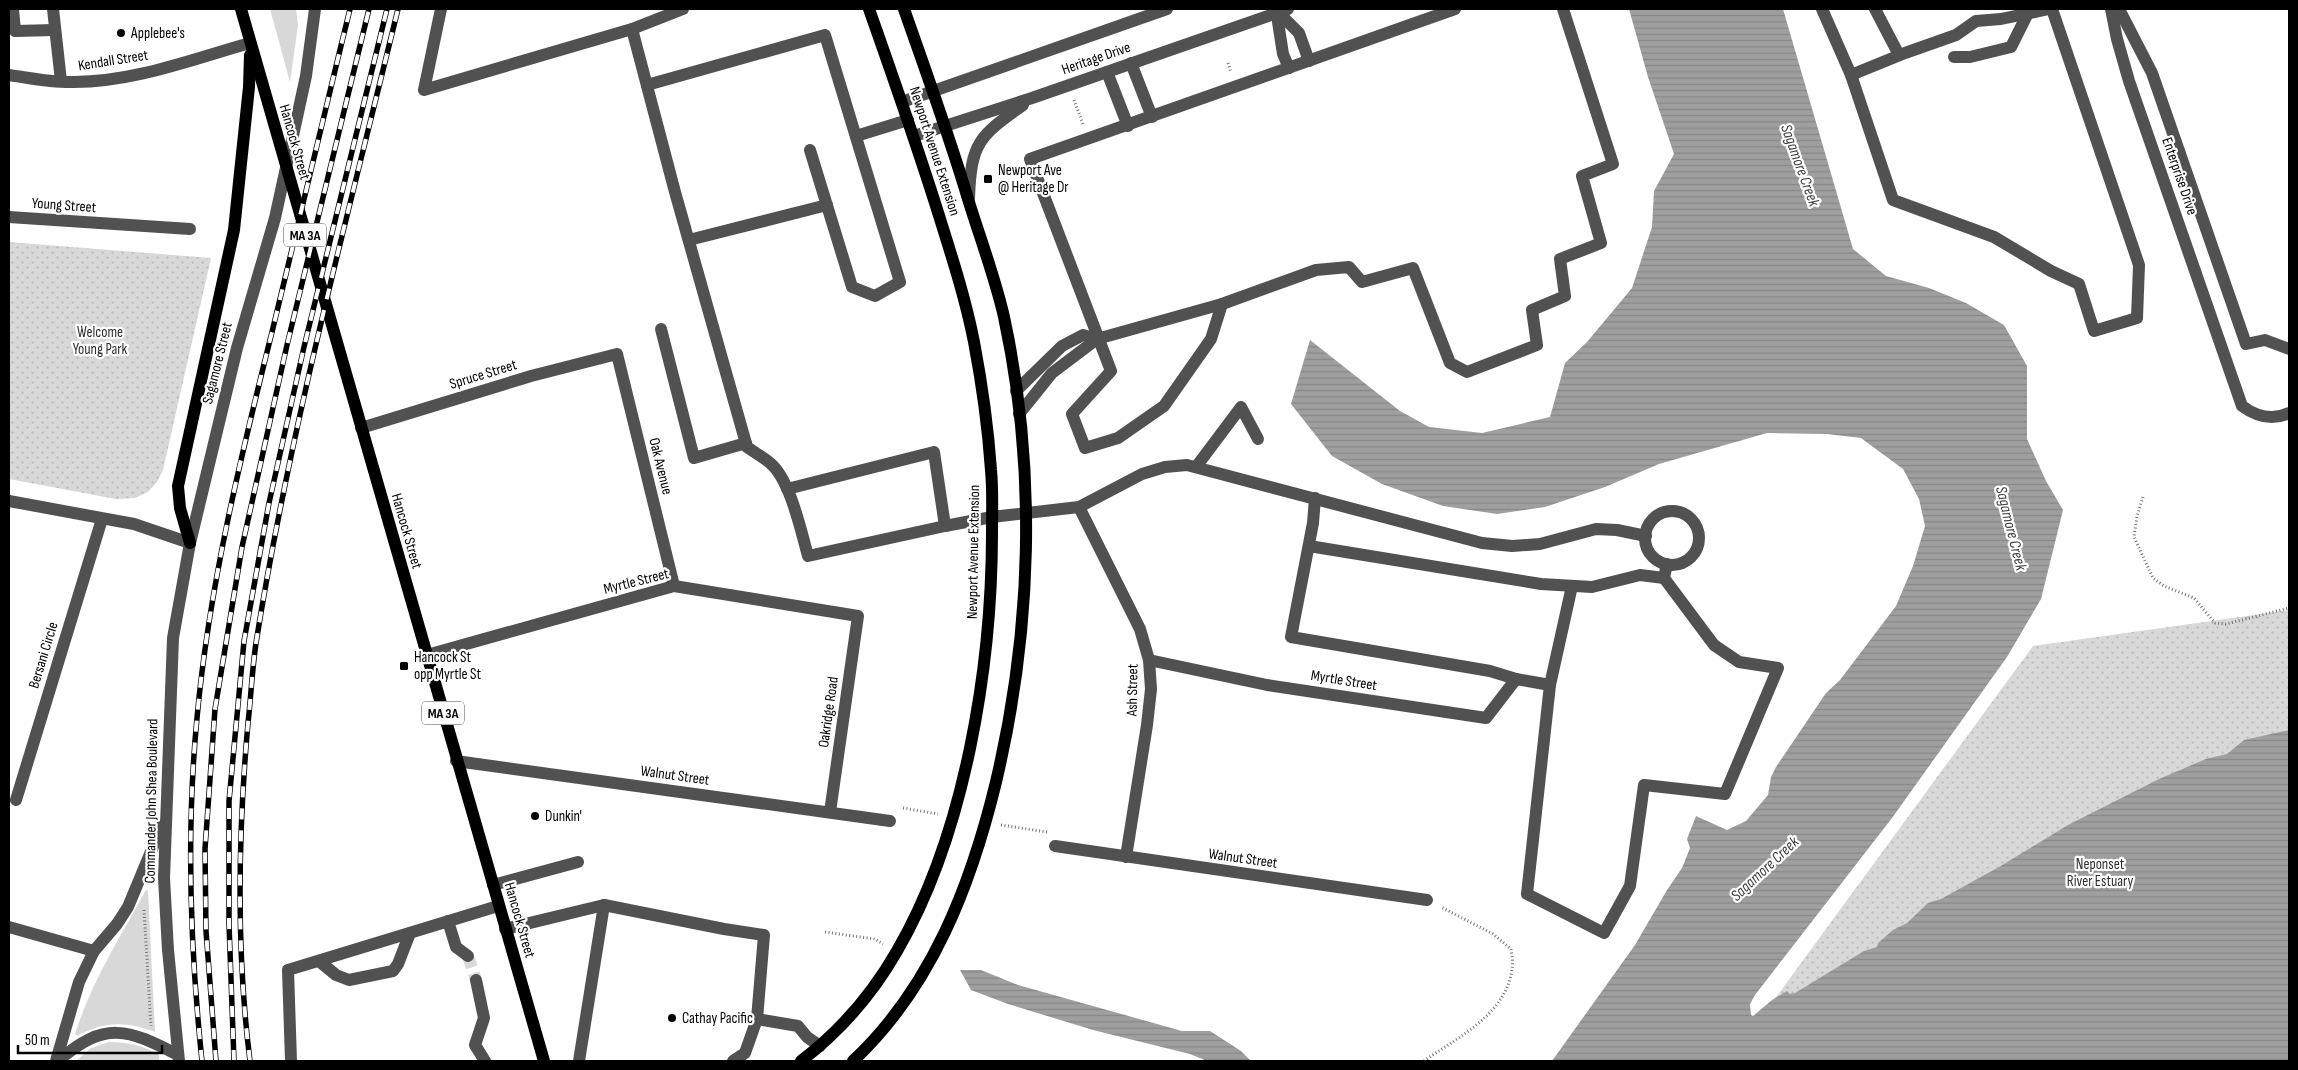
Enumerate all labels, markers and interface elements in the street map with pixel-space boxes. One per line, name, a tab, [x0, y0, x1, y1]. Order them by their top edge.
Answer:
place label: Applebee's	[130, 24, 185, 43]
marker: Applebee's	[115, 27, 127, 39]
street label: Heritage Drive	[1059, 38, 1133, 79]
street label: Kendall Street	[77, 46, 150, 75]
street label: Newport Avenue Extension	[905, 84, 964, 218]
street label: Hancock Street	[275, 102, 314, 183]
water label: Sagamore Creek	[1776, 122, 1824, 210]
street label: Enterprise Drive	[2157, 135, 2202, 217]
place label: Newport Ave @ Heritage Dr	[998, 161, 1069, 197]
marker: Newport Ave @ Heritage Dr	[982, 173, 994, 185]
street label: Young Street	[31, 194, 97, 217]
road number: MA 3A	[284, 224, 326, 246]
street label: Sagamore Street	[198, 320, 237, 406]
park label: Welcome Young Park	[73, 323, 128, 359]
street label: Spruce Street	[447, 355, 519, 394]
street label: Oak Avenue	[644, 436, 677, 496]
water label: Sagamore Creek	[1991, 484, 2030, 573]
street label: Newport Avenue Extension	[963, 485, 984, 619]
street label: Hancock Street	[387, 491, 426, 572]
street label: Myrtle Street	[601, 564, 671, 599]
street label: Bersani Circle	[24, 620, 63, 691]
place label: Hancock St opp Myrtle St	[414, 648, 481, 684]
marker: Hancock St opp Myrtle St	[398, 660, 410, 672]
street label: Ash Street	[1123, 663, 1142, 717]
street label: Myrtle Street	[1310, 666, 1379, 695]
street label: Oakridge Road	[814, 675, 843, 749]
road number: MA 3A	[422, 701, 464, 724]
street label: Commander John Shea Boulevard	[141, 718, 162, 884]
street label: Walnut Street	[639, 761, 711, 790]
place label: Dunkin'	[545, 807, 582, 826]
marker: Dunkin'	[529, 810, 541, 822]
water label: Sagamore Creek	[1727, 832, 1804, 905]
street label: Walnut Street	[1207, 844, 1279, 873]
park label: Neponset River Estuary	[2067, 855, 2133, 891]
street label: Hancock Street	[500, 880, 539, 961]
place label: Cathay Pacific	[682, 1009, 753, 1028]
marker: Cathay Pacific	[666, 1012, 678, 1024]
scale bar	[18, 1022, 161, 1054]
text: 50 m	[25, 1031, 50, 1050]

